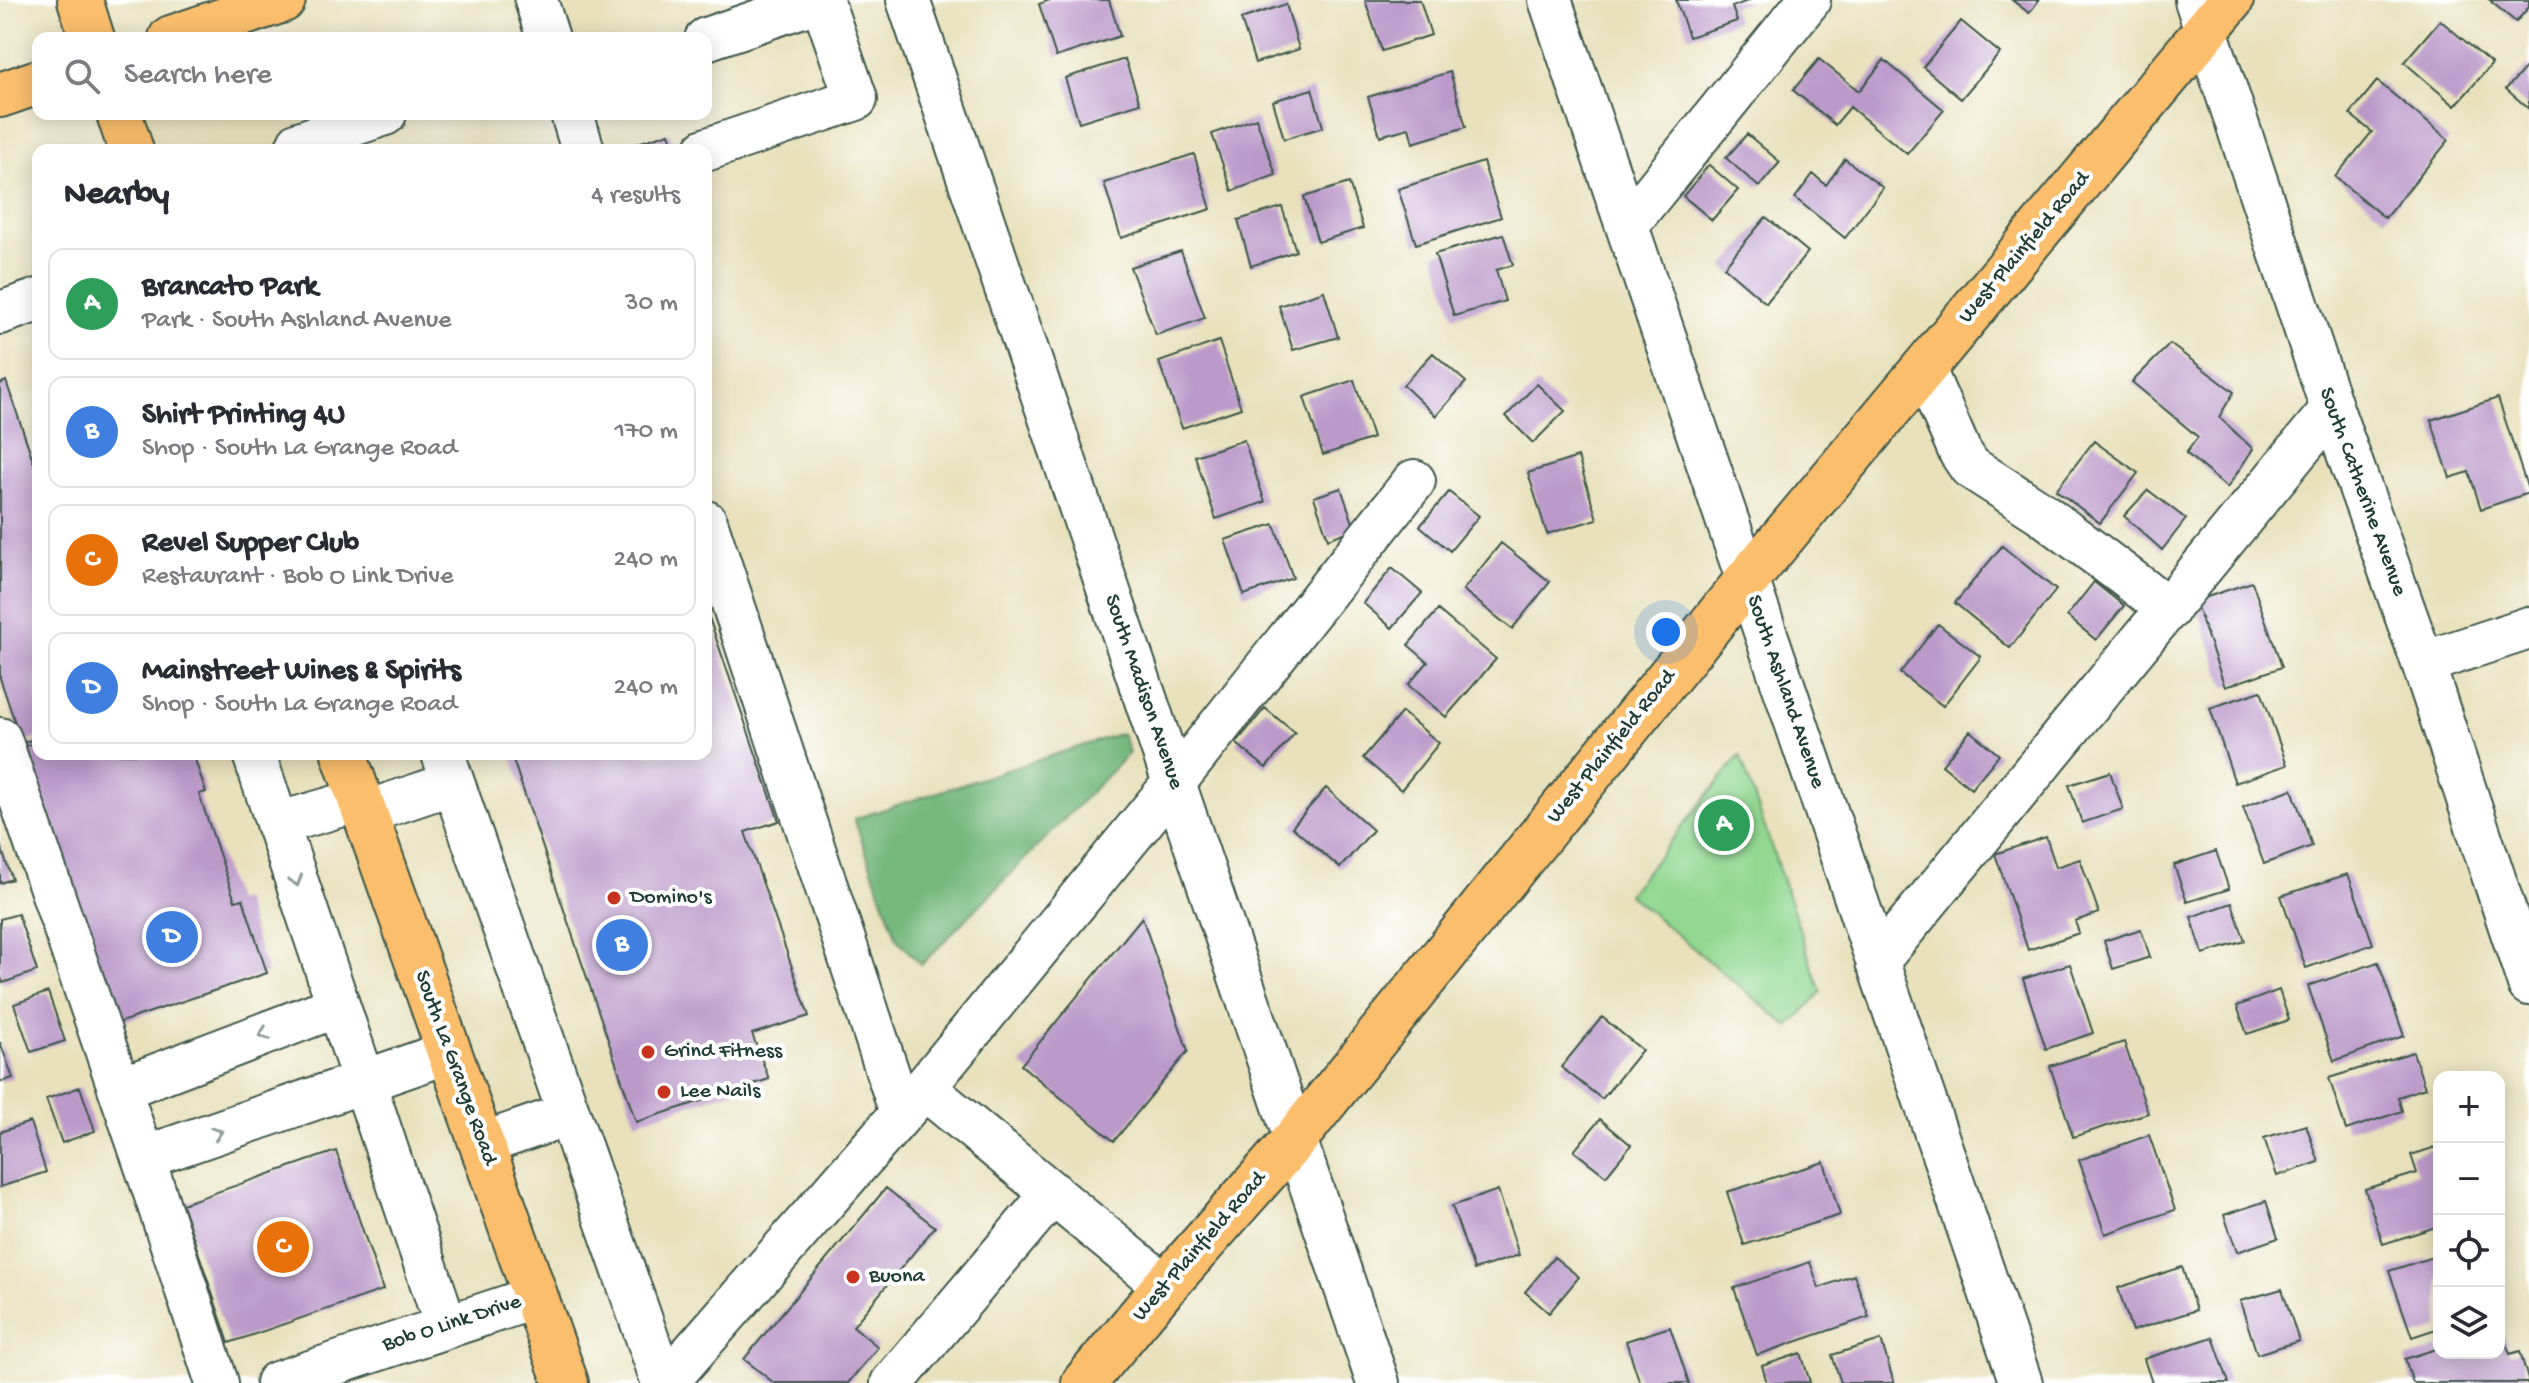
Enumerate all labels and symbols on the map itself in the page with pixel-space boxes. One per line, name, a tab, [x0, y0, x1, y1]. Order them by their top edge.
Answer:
street label: West Plainfield Road	[1954, 165, 2098, 329]
street label: South Catherine Avenue	[2312, 384, 2412, 600]
street label: South Madison Avenue	[1097, 591, 1189, 793]
street label: South Ashland Avenue	[1740, 592, 1830, 793]
your location	[1646, 612, 1686, 652]
street label: West Plainfield Road	[1542, 663, 1683, 829]
pin: A	[1698, 795, 1750, 855]
one-way arrow	[287, 874, 303, 888]
place label: Domino's	[628, 885, 713, 911]
marker: Domino's	[605, 889, 623, 907]
pin: D	[146, 907, 198, 967]
pin: B	[596, 915, 648, 975]
street label: South La Grange Road	[408, 967, 503, 1171]
one-way arrow	[258, 1024, 272, 1041]
place label: Grind Fitness	[664, 1039, 783, 1065]
marker: Grind Fitness	[639, 1043, 657, 1061]
place label: Lee Nails	[680, 1079, 761, 1105]
marker: Lee Nails	[655, 1083, 673, 1101]
one-way arrow	[209, 1126, 223, 1142]
street label: West Plainfield Road	[1128, 1165, 1274, 1327]
pin: C	[257, 1217, 309, 1277]
place label: Buona	[868, 1264, 925, 1290]
marker: Buona	[844, 1268, 862, 1286]
street label: Bob O Link Drive	[378, 1289, 525, 1359]

